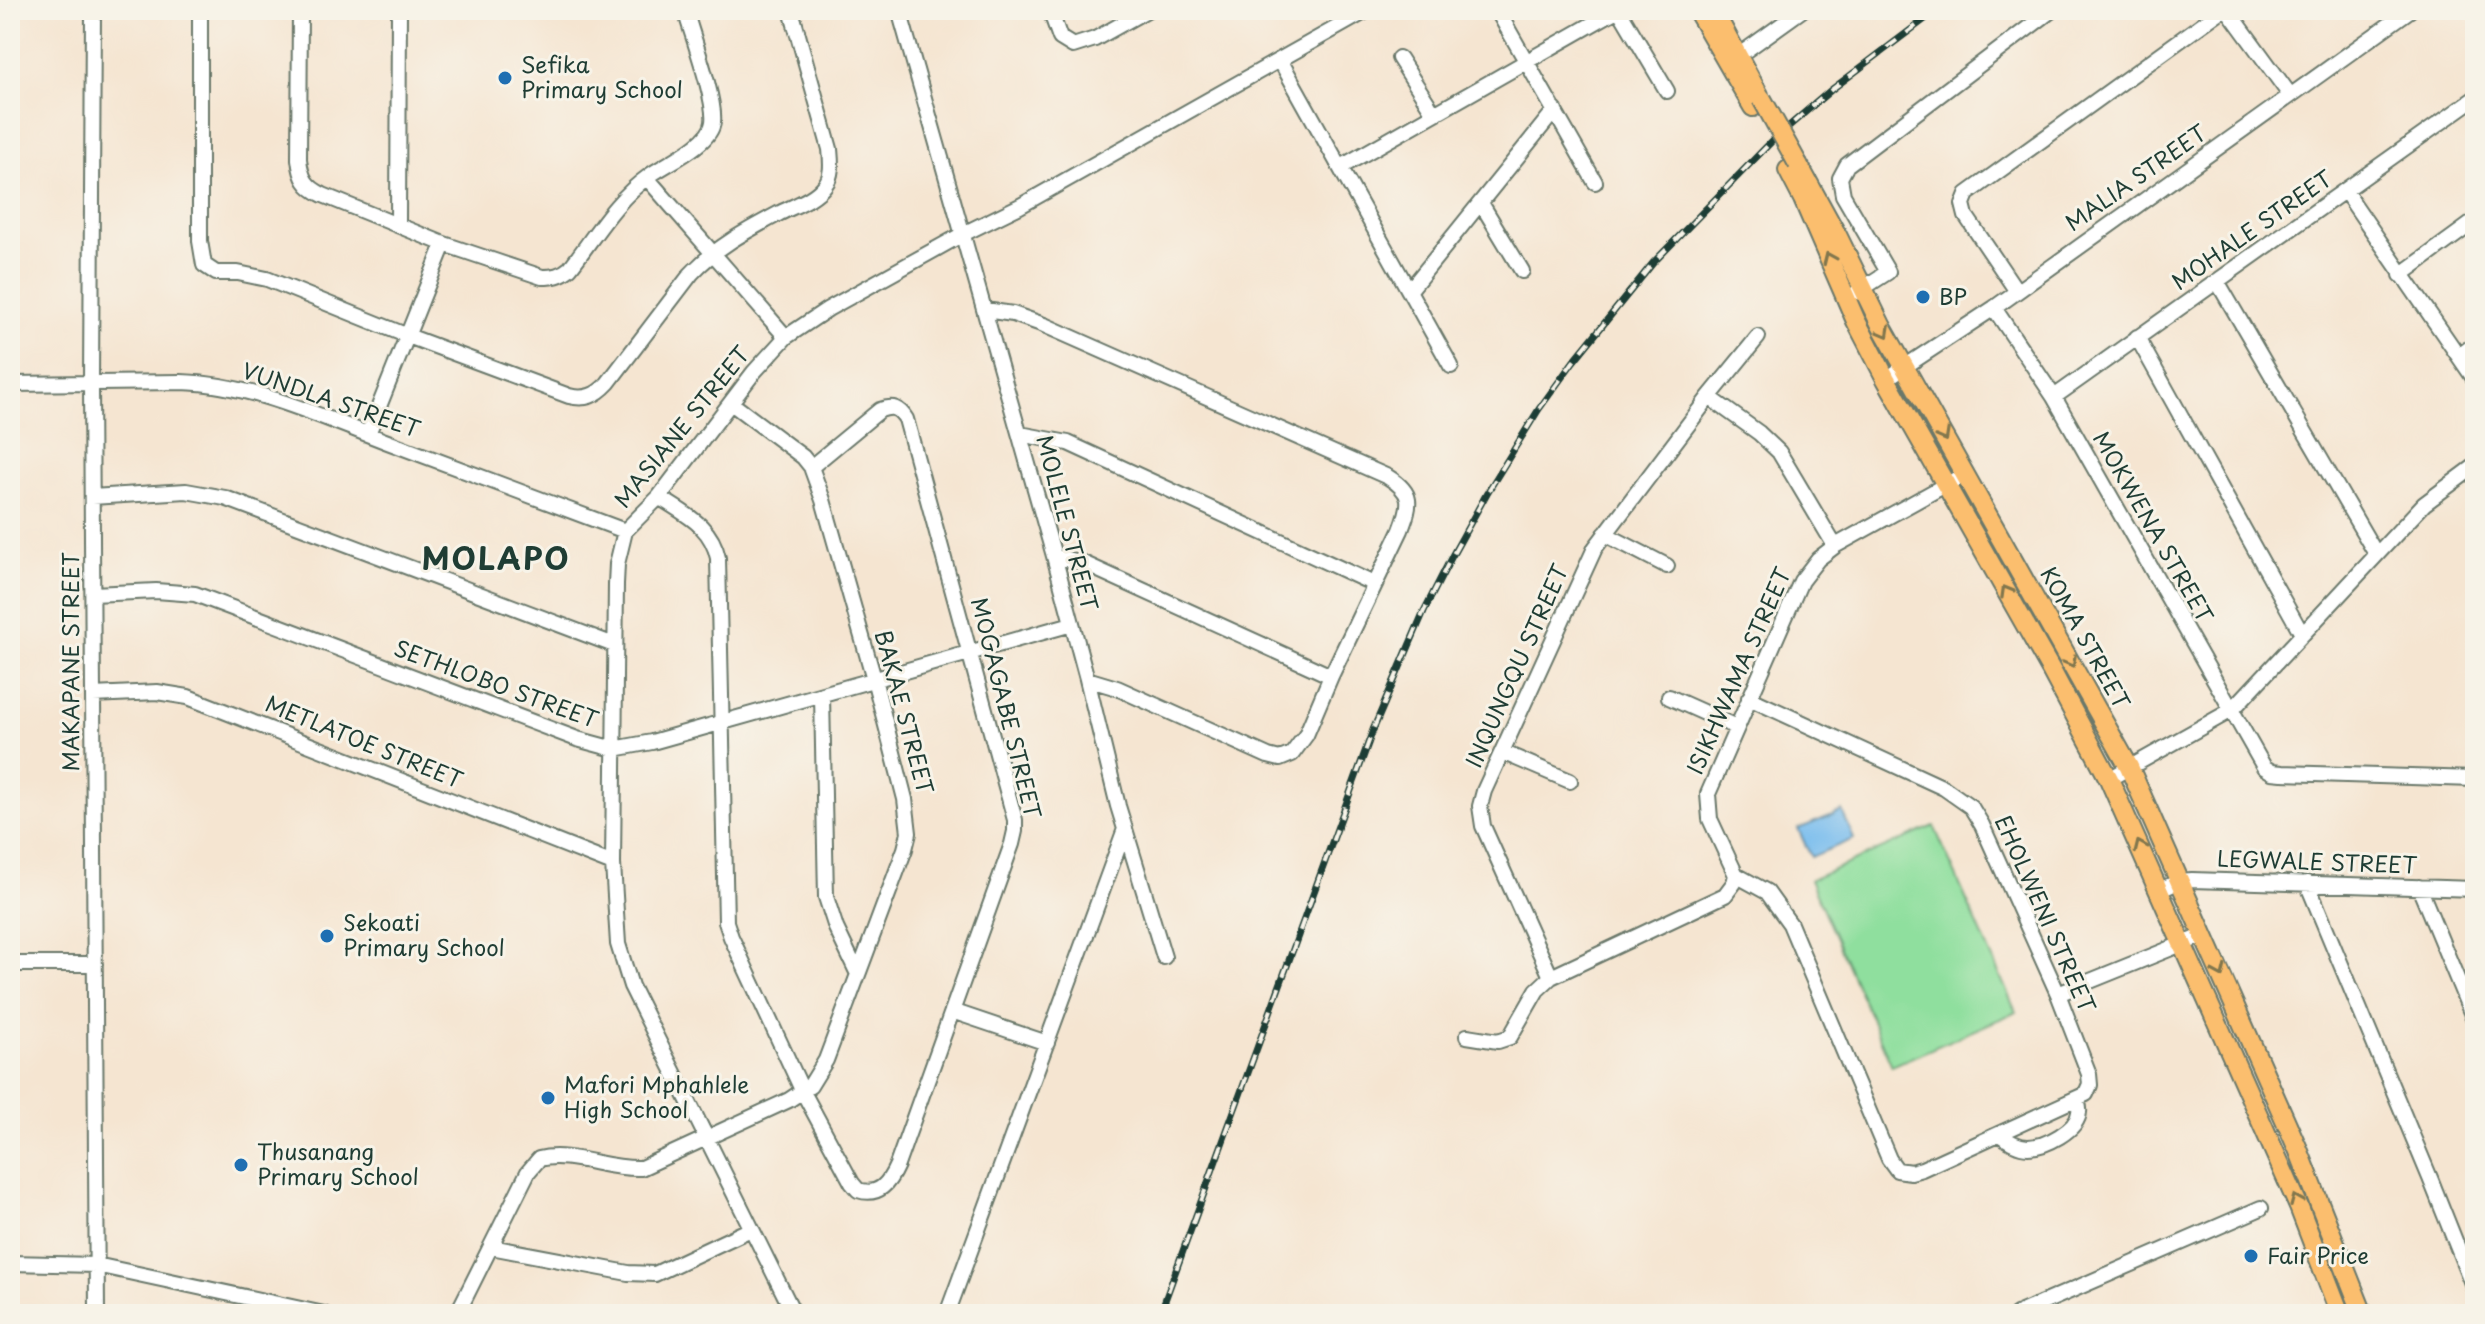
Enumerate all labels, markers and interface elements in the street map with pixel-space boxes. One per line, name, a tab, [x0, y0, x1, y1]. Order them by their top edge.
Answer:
place label: Sefika Primary School	[521, 47, 683, 105]
marker: Sefika Primary School	[496, 69, 514, 87]
street label: MALIA STREET	[2058, 116, 2213, 238]
street label: MOHALE STREET	[2164, 161, 2338, 297]
one-way arrow	[1823, 252, 1839, 266]
place label: BP	[1939, 279, 1967, 312]
marker: BP	[1914, 288, 1932, 306]
one-way arrow	[1875, 324, 1891, 338]
street label: MASIANE STREET	[605, 338, 756, 514]
street label: VUNDLA STREET	[238, 353, 425, 445]
street label: MOKWENA STREET	[2086, 424, 2223, 628]
one-way arrow	[1934, 428, 1949, 442]
street label: MOLELE STREET	[1029, 431, 1108, 614]
district label: MOLAPO	[421, 535, 571, 580]
street label: MAKAPANE STREET	[53, 552, 86, 772]
street label: INQUNGQU STREET	[1456, 558, 1575, 772]
street label: KOMA STREET	[2033, 560, 2139, 715]
street label: ISIKHWAMA STREET	[1677, 562, 1798, 779]
one-way arrow	[2000, 586, 2016, 600]
street label: MOGAGABE STREET	[964, 594, 1051, 822]
street label: BAKAE STREET	[868, 626, 943, 798]
street label: SETHLOBO STREET	[390, 630, 603, 735]
one-way arrow	[2062, 654, 2077, 669]
street label: METLATOE STREET	[261, 686, 468, 795]
street label: EHOLWENI STREET	[1988, 809, 2105, 1017]
one-way arrow	[2134, 840, 2150, 854]
street label: LEGWALE STREET	[2216, 841, 2418, 880]
place label: Sekoati Primary School	[343, 905, 505, 963]
marker: Sekoati Primary School	[318, 927, 336, 945]
one-way arrow	[2211, 964, 2227, 978]
place label: Mafori Mphahlele High School	[564, 1067, 749, 1125]
marker: Mafori Mphahlele High School	[539, 1089, 557, 1107]
place label: Thusanang Primary School	[257, 1134, 419, 1192]
marker: Thusanang Primary School	[232, 1156, 250, 1174]
one-way arrow	[2289, 1194, 2305, 1208]
place label: Fair Price	[2267, 1238, 2369, 1271]
marker: Fair Price	[2242, 1247, 2260, 1265]

